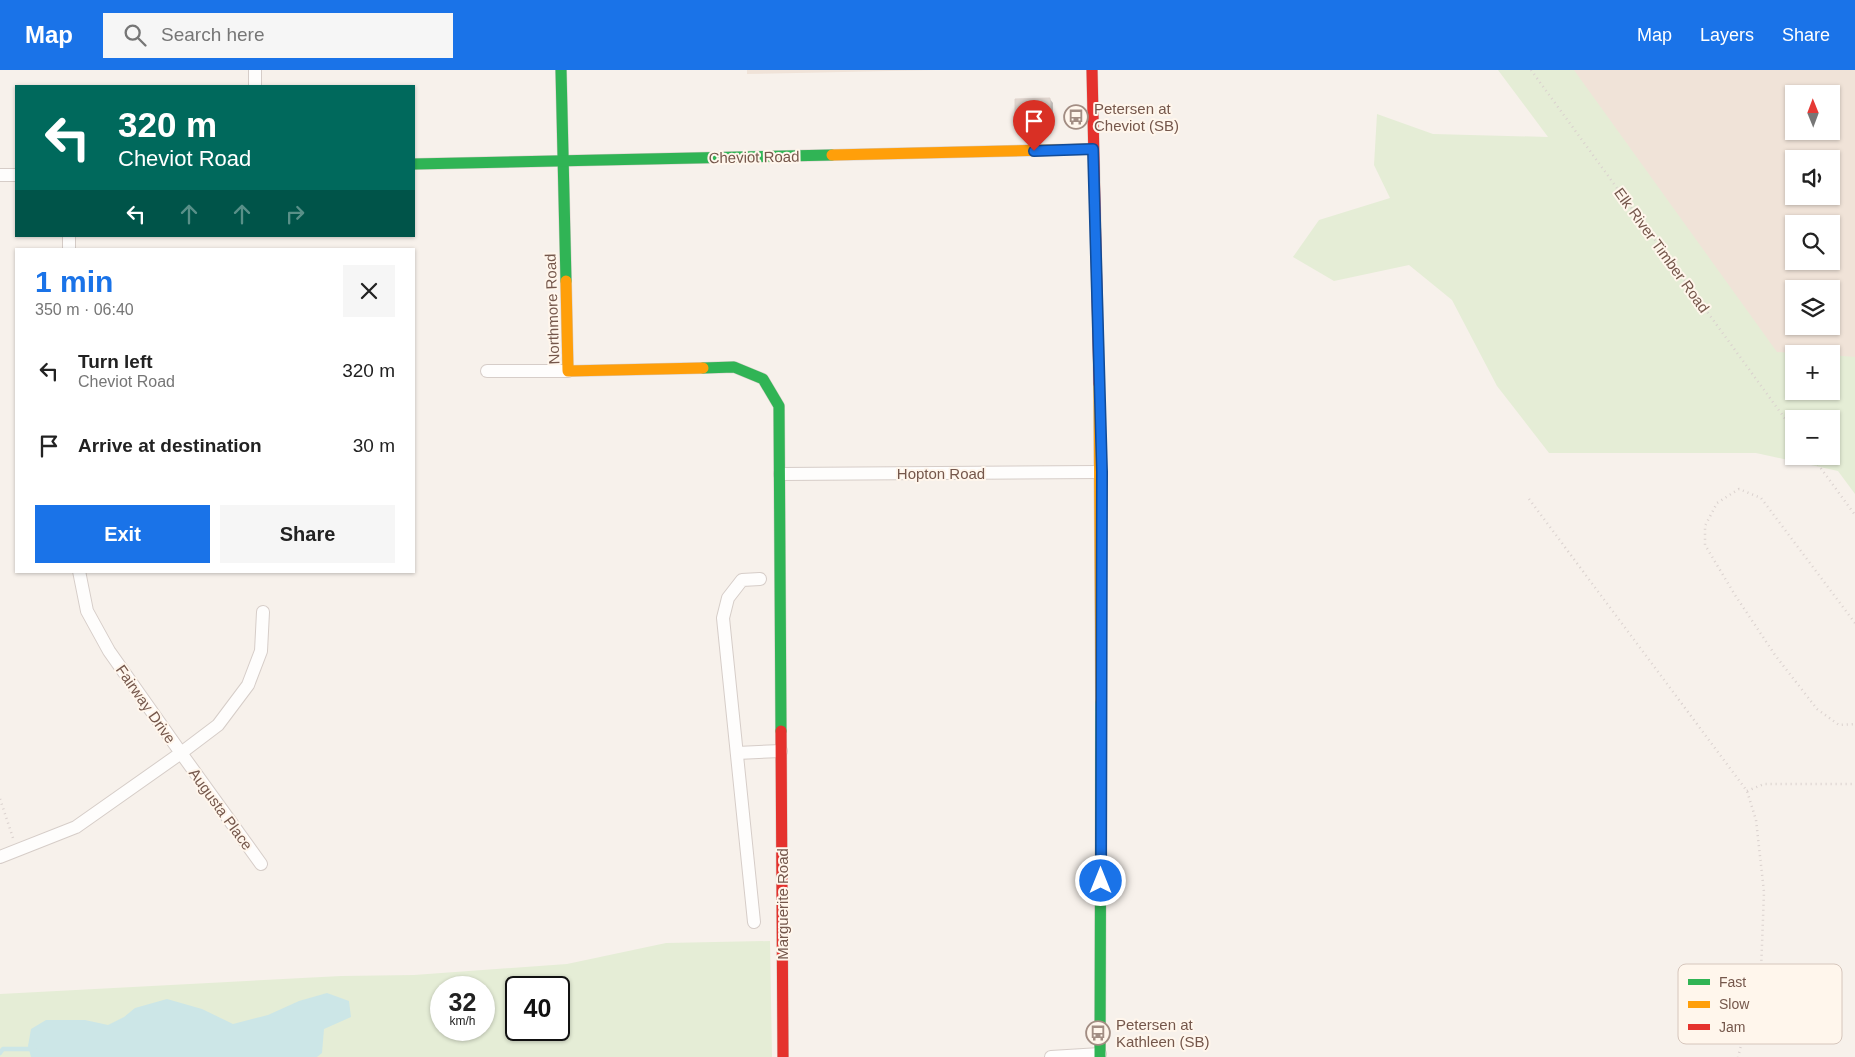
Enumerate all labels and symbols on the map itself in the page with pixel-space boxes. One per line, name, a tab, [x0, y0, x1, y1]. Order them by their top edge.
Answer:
north arrow	[1785, 85, 1840, 140]
pin	[1013, 100, 1055, 151]
place label: Petersen at Cheviot (SB)	[1094, 100, 1179, 134]
bus stop icon: Petersen at Cheviot (SB)	[1063, 104, 1089, 130]
street label: Cheviot Road	[708, 148, 800, 166]
street label: Elk River Timber Road	[1611, 184, 1713, 316]
street label: Northmore Road	[542, 253, 562, 365]
street label: Hopton Road	[897, 465, 985, 482]
street label: Fairway Drive	[113, 662, 179, 746]
street label: Augusta Place	[186, 765, 256, 853]
street label: Marguerite Road	[774, 848, 791, 960]
position arrow	[1074, 854, 1126, 906]
legend	[1678, 964, 1842, 1044]
text: Fast	[1719, 974, 1746, 990]
speed limit sign: 40	[505, 976, 570, 1041]
text: Slow	[1719, 996, 1750, 1012]
place label: Petersen at Kathleen (SB)	[1116, 1016, 1209, 1050]
text: Jam	[1719, 1019, 1745, 1035]
bus stop icon: Petersen at Kathleen (SB)	[1085, 1020, 1111, 1046]

